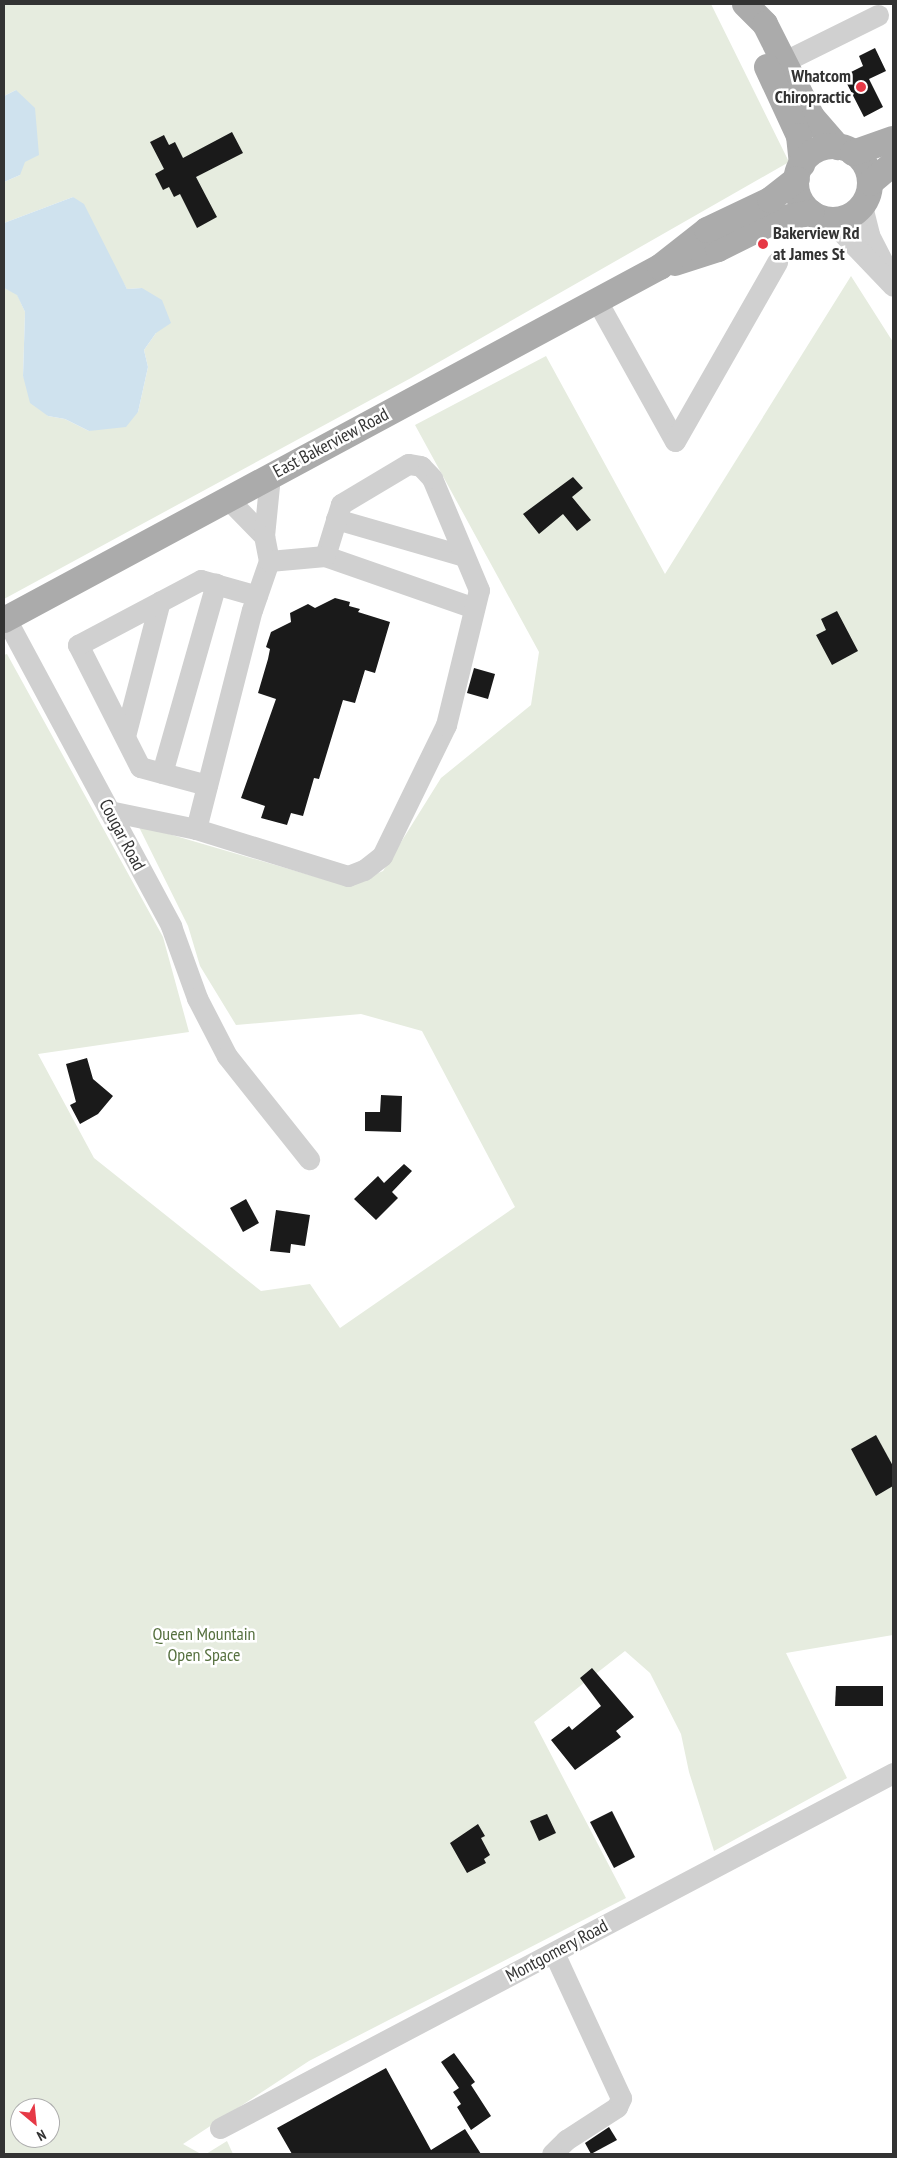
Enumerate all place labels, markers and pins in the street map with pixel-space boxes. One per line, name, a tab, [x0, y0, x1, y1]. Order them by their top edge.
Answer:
place label: Whatcom Chiropractic	[775, 66, 851, 108]
marker: Whatcom Chiropractic	[855, 81, 867, 93]
place label: Bakerview Rd at James St	[773, 223, 860, 266]
marker: Bakerview Rd at James St	[757, 238, 769, 250]

